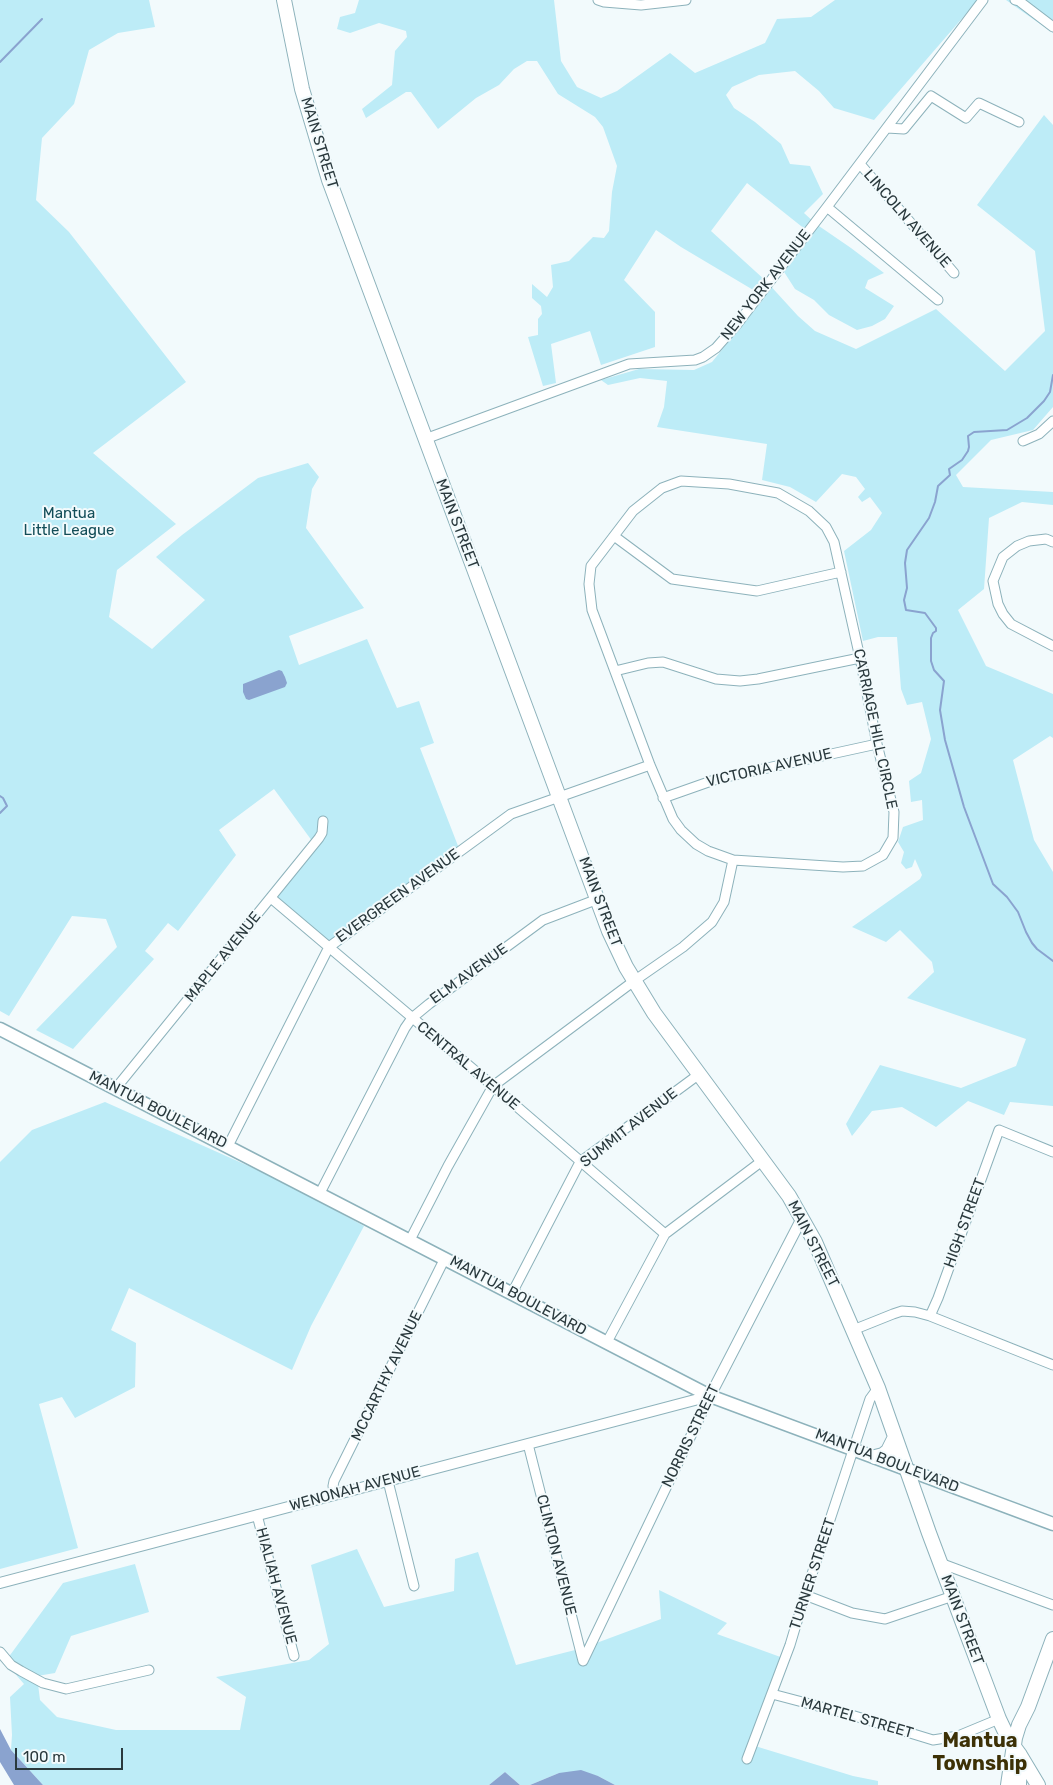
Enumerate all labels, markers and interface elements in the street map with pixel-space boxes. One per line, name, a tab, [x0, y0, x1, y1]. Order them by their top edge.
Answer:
street label: MAIN STREET	[297, 95, 341, 191]
street label: LINCOLN AVENUE	[860, 166, 954, 272]
street label: NEW YORK AVENUE	[717, 226, 815, 344]
street label: MAIN STREET	[432, 477, 482, 571]
park label: Mantua Little League	[24, 505, 114, 540]
street label: CARRIAGE HILL CIRCLE	[849, 647, 901, 811]
street label: VICTORIA AVENUE	[704, 745, 834, 791]
street label: EVERGREEN AVENUE	[333, 845, 463, 947]
street label: MAIN STREET	[575, 855, 625, 949]
street label: MAPLE AVENUE	[181, 908, 265, 1006]
street label: ELM AVENUE	[427, 940, 511, 1008]
street label: CENTRAL AVENUE	[413, 1018, 523, 1114]
street label: MANTUA BOULEVARD	[86, 1067, 230, 1153]
street label: SUMMIT AVENUE	[577, 1084, 681, 1172]
street label: HIGH STREET	[940, 1176, 990, 1270]
street label: MAIN STREET	[783, 1198, 843, 1290]
street label: MANTUA BOULEVARD	[446, 1252, 590, 1340]
street label: MCCARTHY AVENUE	[348, 1308, 426, 1444]
street label: NORRIS STREET	[658, 1382, 724, 1490]
street label: MANTUA BOULEVARD	[813, 1425, 961, 1497]
street label: WENONAH AVENUE	[288, 1463, 422, 1515]
street label: CLINTON AVENUE	[532, 1493, 580, 1617]
street label: TURNER STREET	[786, 1516, 840, 1632]
street label: HIALIAH AVENUE	[252, 1526, 300, 1646]
street label: MAIN STREET	[937, 1573, 987, 1667]
street label: MARTEL STREET	[799, 1693, 915, 1743]
district label: Mantua Township	[933, 1729, 1027, 1776]
scale bar	[18, 1738, 125, 1770]
text: 100 m	[23, 1748, 65, 1766]

